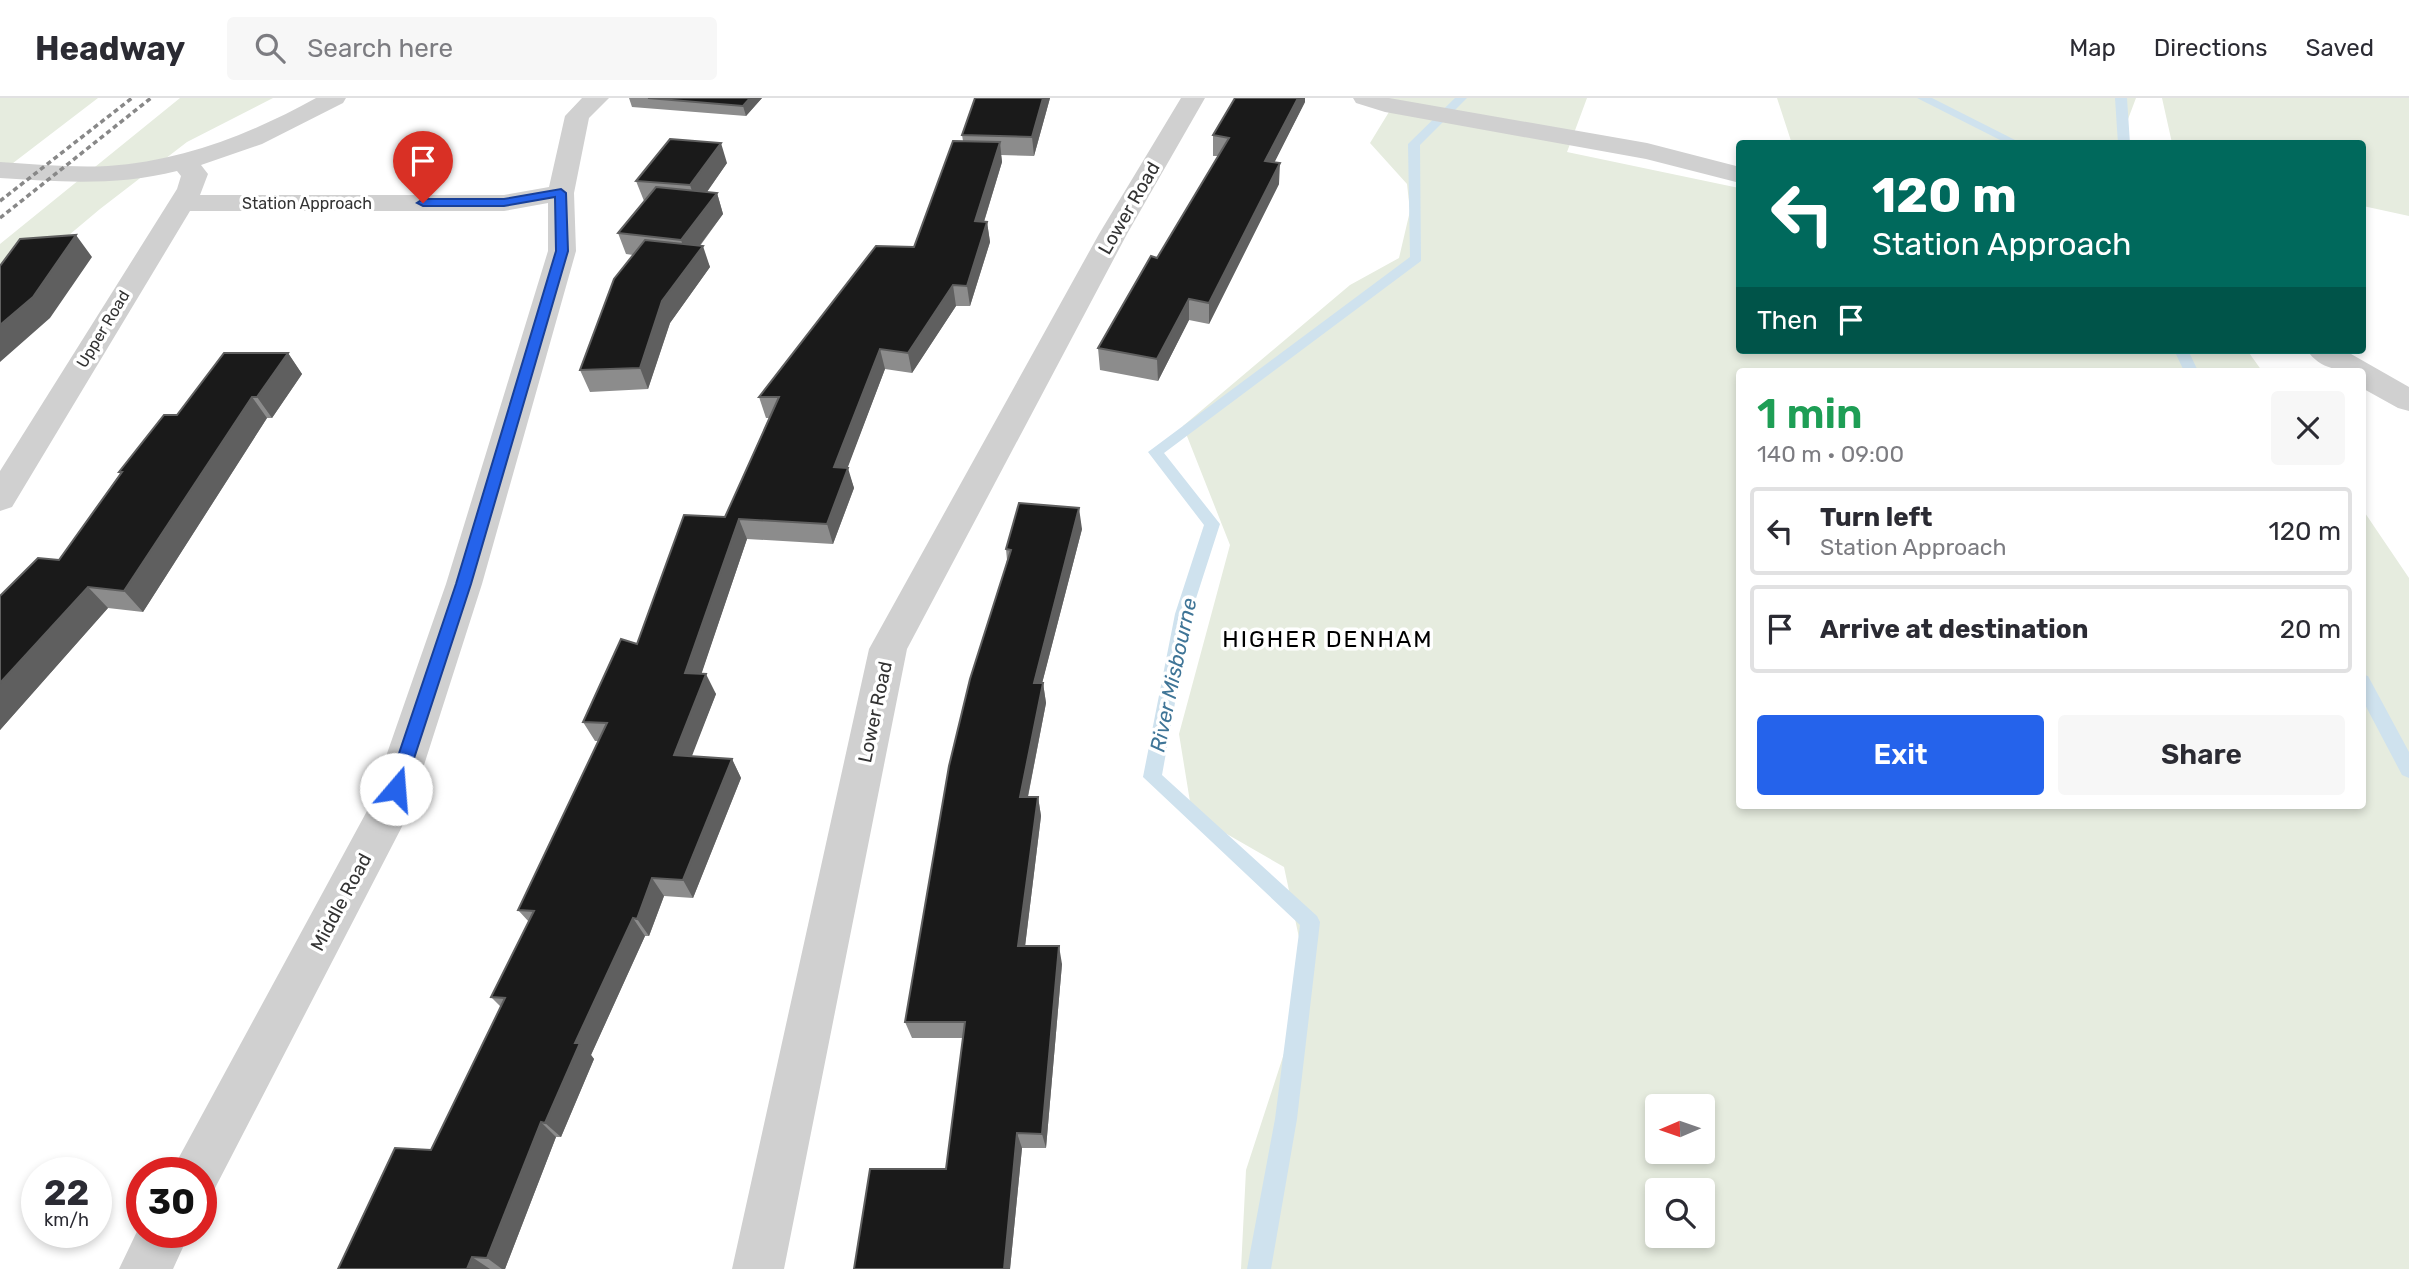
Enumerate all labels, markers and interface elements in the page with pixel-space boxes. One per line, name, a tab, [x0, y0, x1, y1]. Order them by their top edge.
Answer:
search box	[227, 17, 717, 80]
text: Headway	[35, 29, 185, 68]
icon: search	[251, 29, 289, 67]
text: Search here	[307, 33, 453, 64]
text: Map	[2069, 34, 2116, 62]
text: Directions	[2154, 34, 2267, 62]
text: Saved	[2305, 34, 2374, 62]
pin	[393, 131, 453, 203]
icon: arrive	[404, 142, 442, 180]
street label: Lower Road	[1093, 158, 1165, 258]
text: 120 m	[1872, 166, 2017, 224]
icon: left	[1757, 168, 1848, 259]
street label: Station Approach	[242, 194, 372, 213]
text: Station Approach	[1872, 225, 2132, 263]
street label: Upper Road	[73, 287, 133, 371]
icon: arrive	[1832, 301, 1870, 339]
text: Then	[1757, 305, 1818, 336]
text: 1 min	[1757, 389, 1863, 439]
button: close	[2271, 391, 2345, 465]
text: 140 m · 09:00	[1757, 440, 1904, 468]
text: Turn left	[1820, 502, 1932, 533]
icon: left	[1761, 512, 1799, 550]
text: 120 m	[2269, 516, 2341, 547]
text: Station Approach	[1820, 533, 2007, 561]
water label: River Misbourne	[1144, 595, 1202, 754]
icon: arrive	[1761, 610, 1799, 648]
text: Arrive at destination	[1820, 614, 2088, 645]
text: 20 m	[2280, 614, 2341, 645]
district label: HIGHER DENHAM	[1222, 625, 1434, 653]
street label: Lower Road	[853, 659, 897, 765]
button: Exit	[1757, 715, 2044, 795]
button: Share	[2058, 715, 2345, 795]
position arrow	[359, 752, 433, 826]
street label: Middle Road	[306, 849, 376, 955]
north arrow	[1645, 1094, 1715, 1164]
map controls	[1645, 1094, 1715, 1248]
speed limit sign: 30	[126, 1157, 217, 1248]
text: 22	[44, 1172, 89, 1214]
button: search	[1645, 1178, 1715, 1248]
text: km/h	[44, 1209, 89, 1231]

